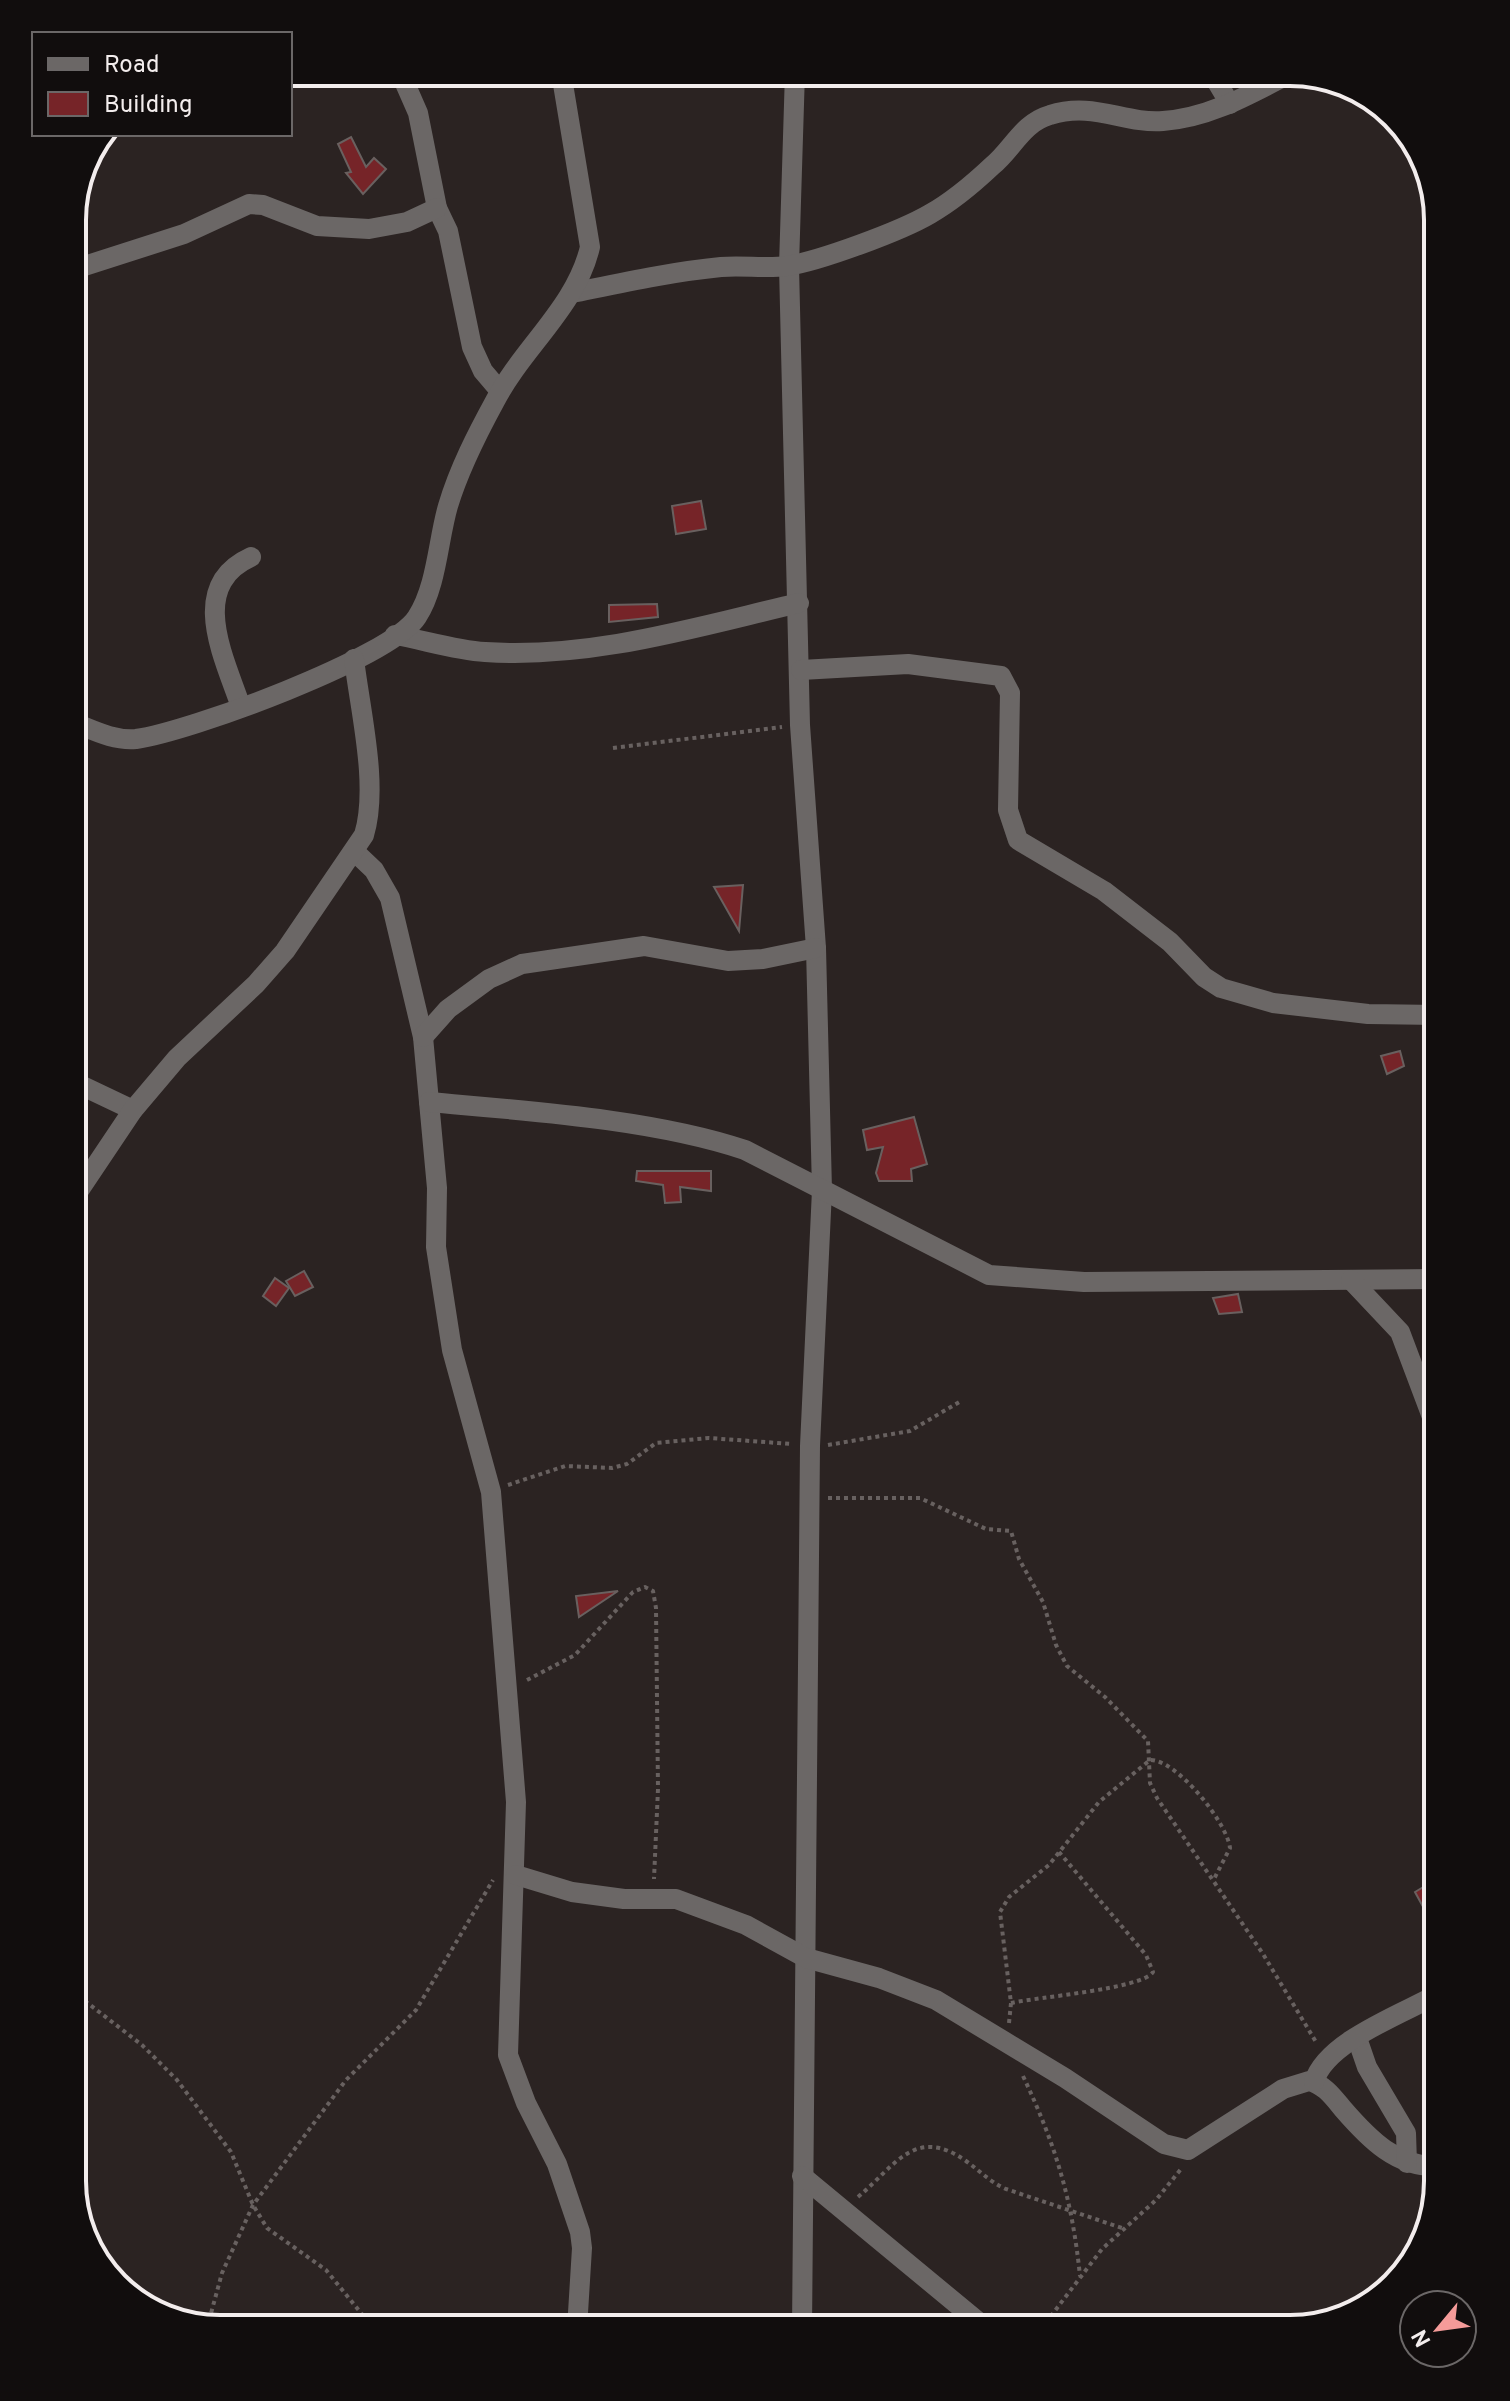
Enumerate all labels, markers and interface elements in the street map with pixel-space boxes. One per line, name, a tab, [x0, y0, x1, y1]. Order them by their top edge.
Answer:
legend	[32, 32, 292, 136]
text: Road	[104, 51, 160, 81]
text: Building	[104, 91, 193, 121]
north arrow	[1398, 2289, 1478, 2369]
text: N	[1407, 2324, 1438, 2351]

